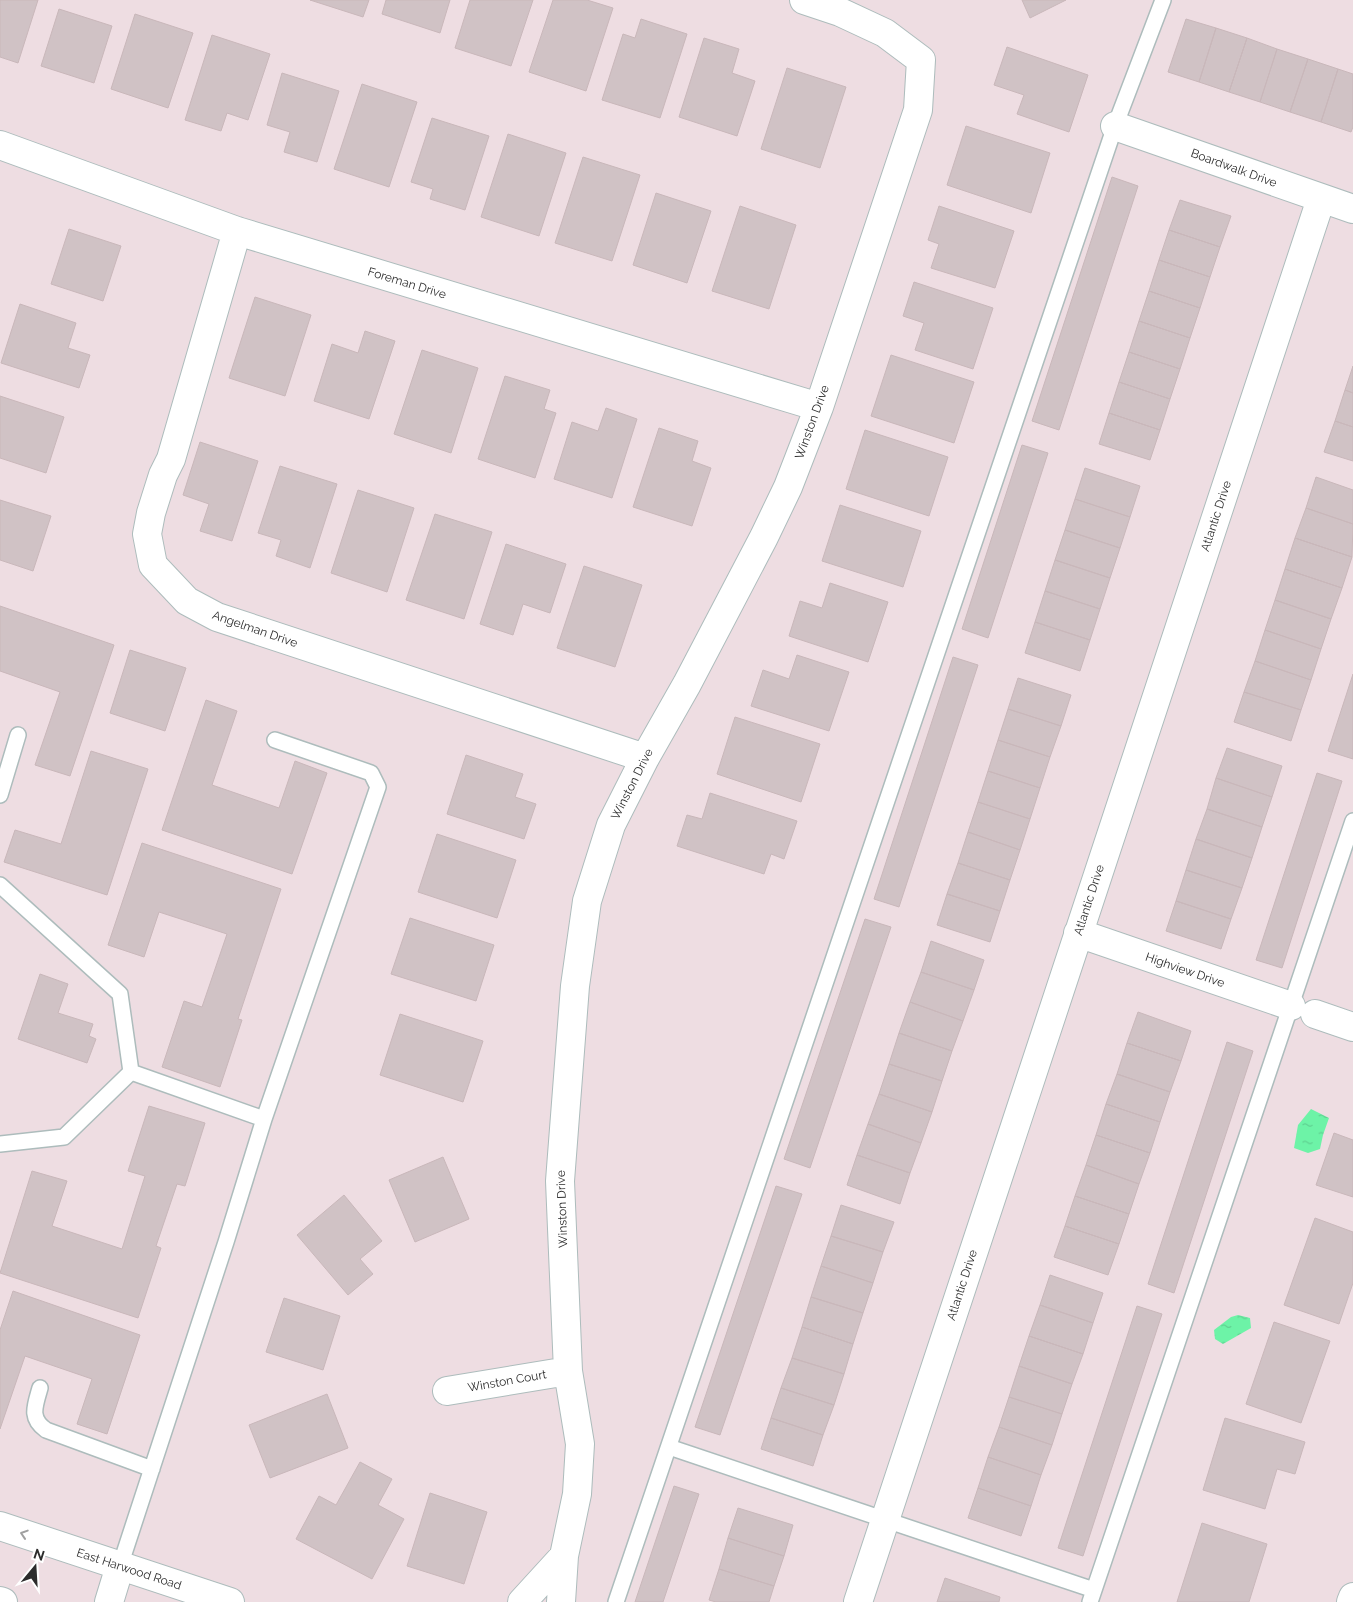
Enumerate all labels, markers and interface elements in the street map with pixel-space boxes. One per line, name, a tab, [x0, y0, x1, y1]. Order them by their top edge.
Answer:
street label: Boardwalk Drive	[1189, 146, 1279, 190]
street label: Foreman Drive	[366, 264, 448, 302]
street label: Winston Drive	[792, 383, 832, 461]
street label: Atlantic Drive	[1198, 479, 1234, 553]
street label: Angelman Drive	[211, 608, 299, 650]
street label: Winston Drive	[608, 746, 656, 822]
street label: Atlantic Drive	[1071, 863, 1107, 937]
street label: Highview Drive	[1144, 950, 1226, 990]
street label: Winston Drive	[554, 1170, 570, 1248]
street label: Atlantic Drive	[944, 1248, 980, 1322]
street label: Winston Court	[466, 1367, 548, 1395]
one-way arrow	[20, 1529, 28, 1539]
north arrow	[10, 1542, 60, 1592]
text: N	[31, 1545, 47, 1564]
street label: East Harwood Road	[75, 1545, 183, 1593]

